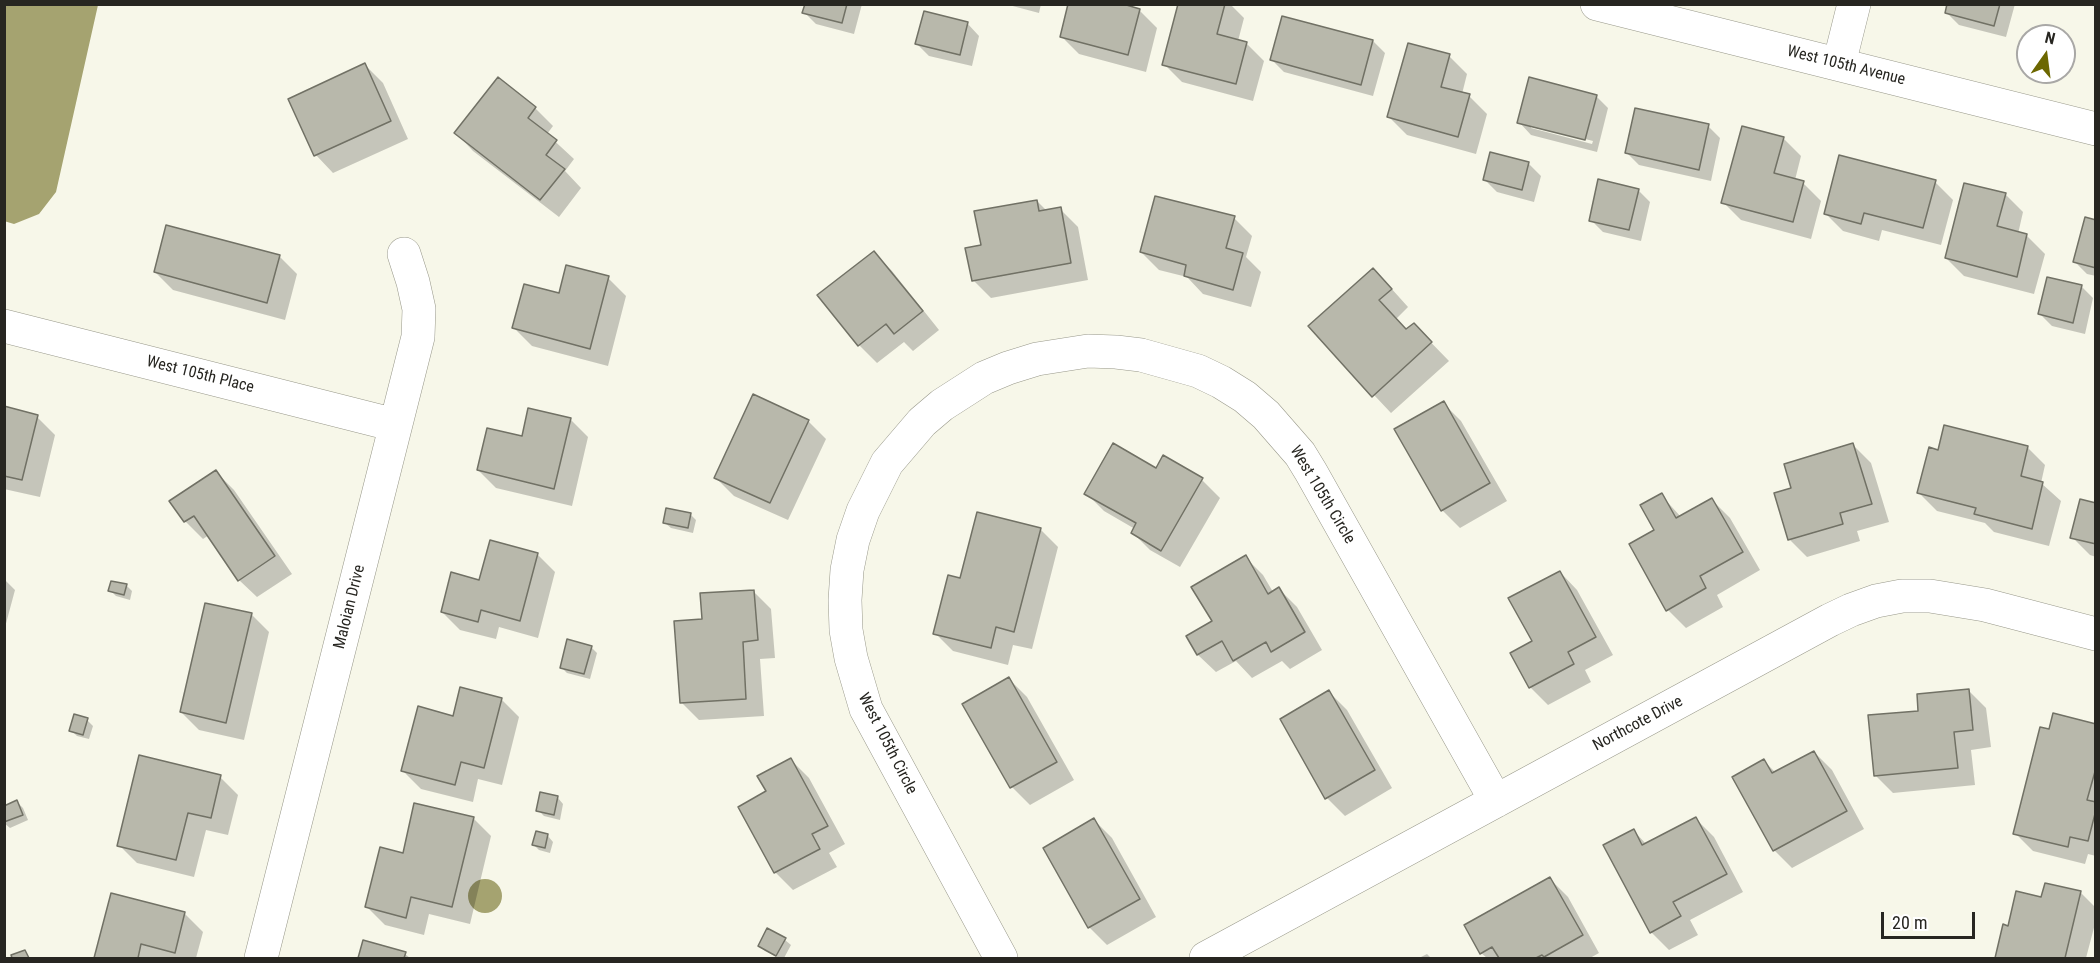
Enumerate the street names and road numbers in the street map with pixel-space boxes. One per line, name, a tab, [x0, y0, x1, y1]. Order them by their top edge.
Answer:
street label: West 105th Avenue	[1785, 42, 1907, 90]
street label: West 105th Place	[144, 352, 256, 398]
street label: West 105th Circle	[1285, 442, 1359, 548]
street label: Maloian Drive	[330, 563, 370, 651]
street label: West 105th Circle	[853, 690, 921, 798]
street label: Northcote Drive	[1590, 692, 1686, 756]

